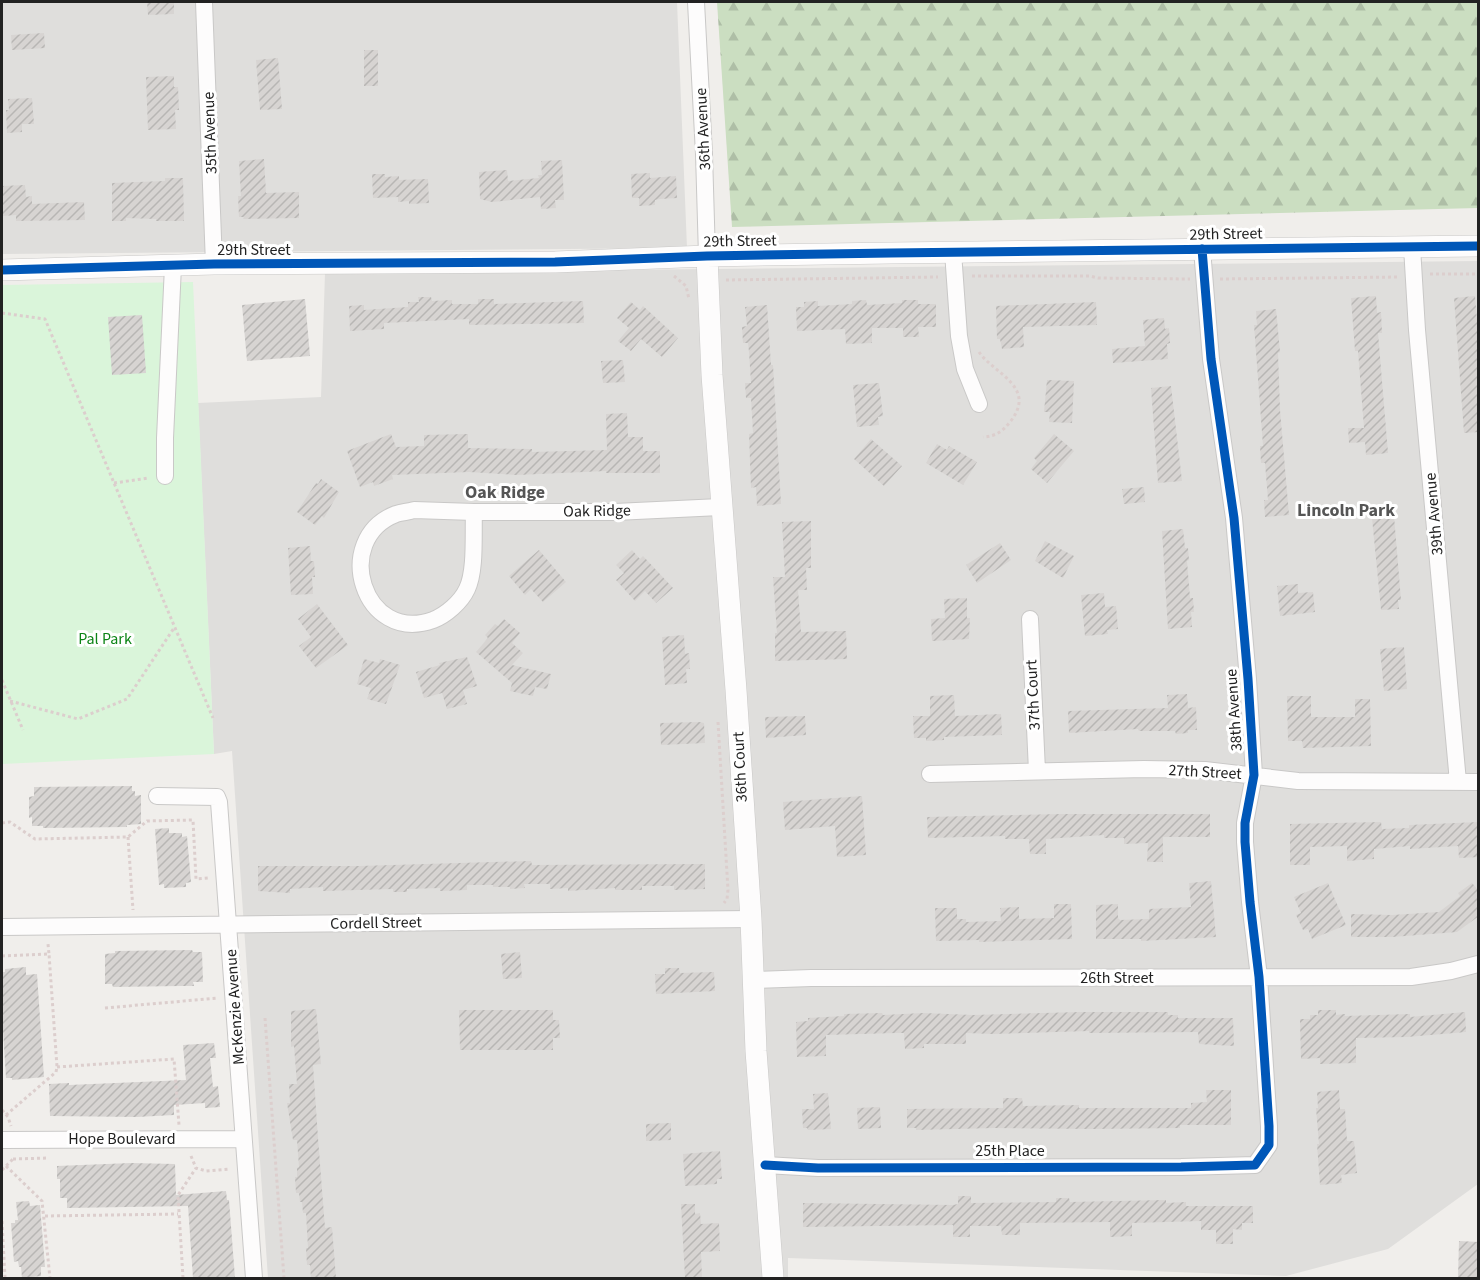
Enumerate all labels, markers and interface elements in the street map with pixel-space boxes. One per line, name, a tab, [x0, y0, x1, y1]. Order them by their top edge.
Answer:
street label: 36th Avenue	[690, 87, 716, 171]
street label: 35th Avenue	[198, 91, 222, 175]
street label: 29th Street	[1189, 222, 1263, 246]
street label: 29th Street	[703, 229, 777, 253]
street label: 29th Street	[217, 239, 291, 261]
street label: 39th Avenue	[1419, 472, 1449, 556]
district label: Oak Ridge	[465, 480, 545, 505]
district label: Lincoln Park	[1297, 498, 1395, 523]
street label: Oak Ridge	[563, 499, 631, 523]
park label: Pal Park	[78, 628, 132, 650]
street label: 37th Court	[1020, 659, 1046, 731]
street label: 38th Avenue	[1220, 668, 1248, 752]
street label: 36th Court	[727, 731, 753, 803]
street label: 27th Street	[1168, 759, 1243, 785]
street label: Cordell Street	[330, 911, 423, 935]
street label: McKenzie Avenue	[220, 948, 250, 1066]
street label: 26th Street	[1080, 967, 1154, 989]
street label: Hope Boulevard	[68, 1128, 176, 1150]
street label: 25th Place	[975, 1140, 1045, 1162]

